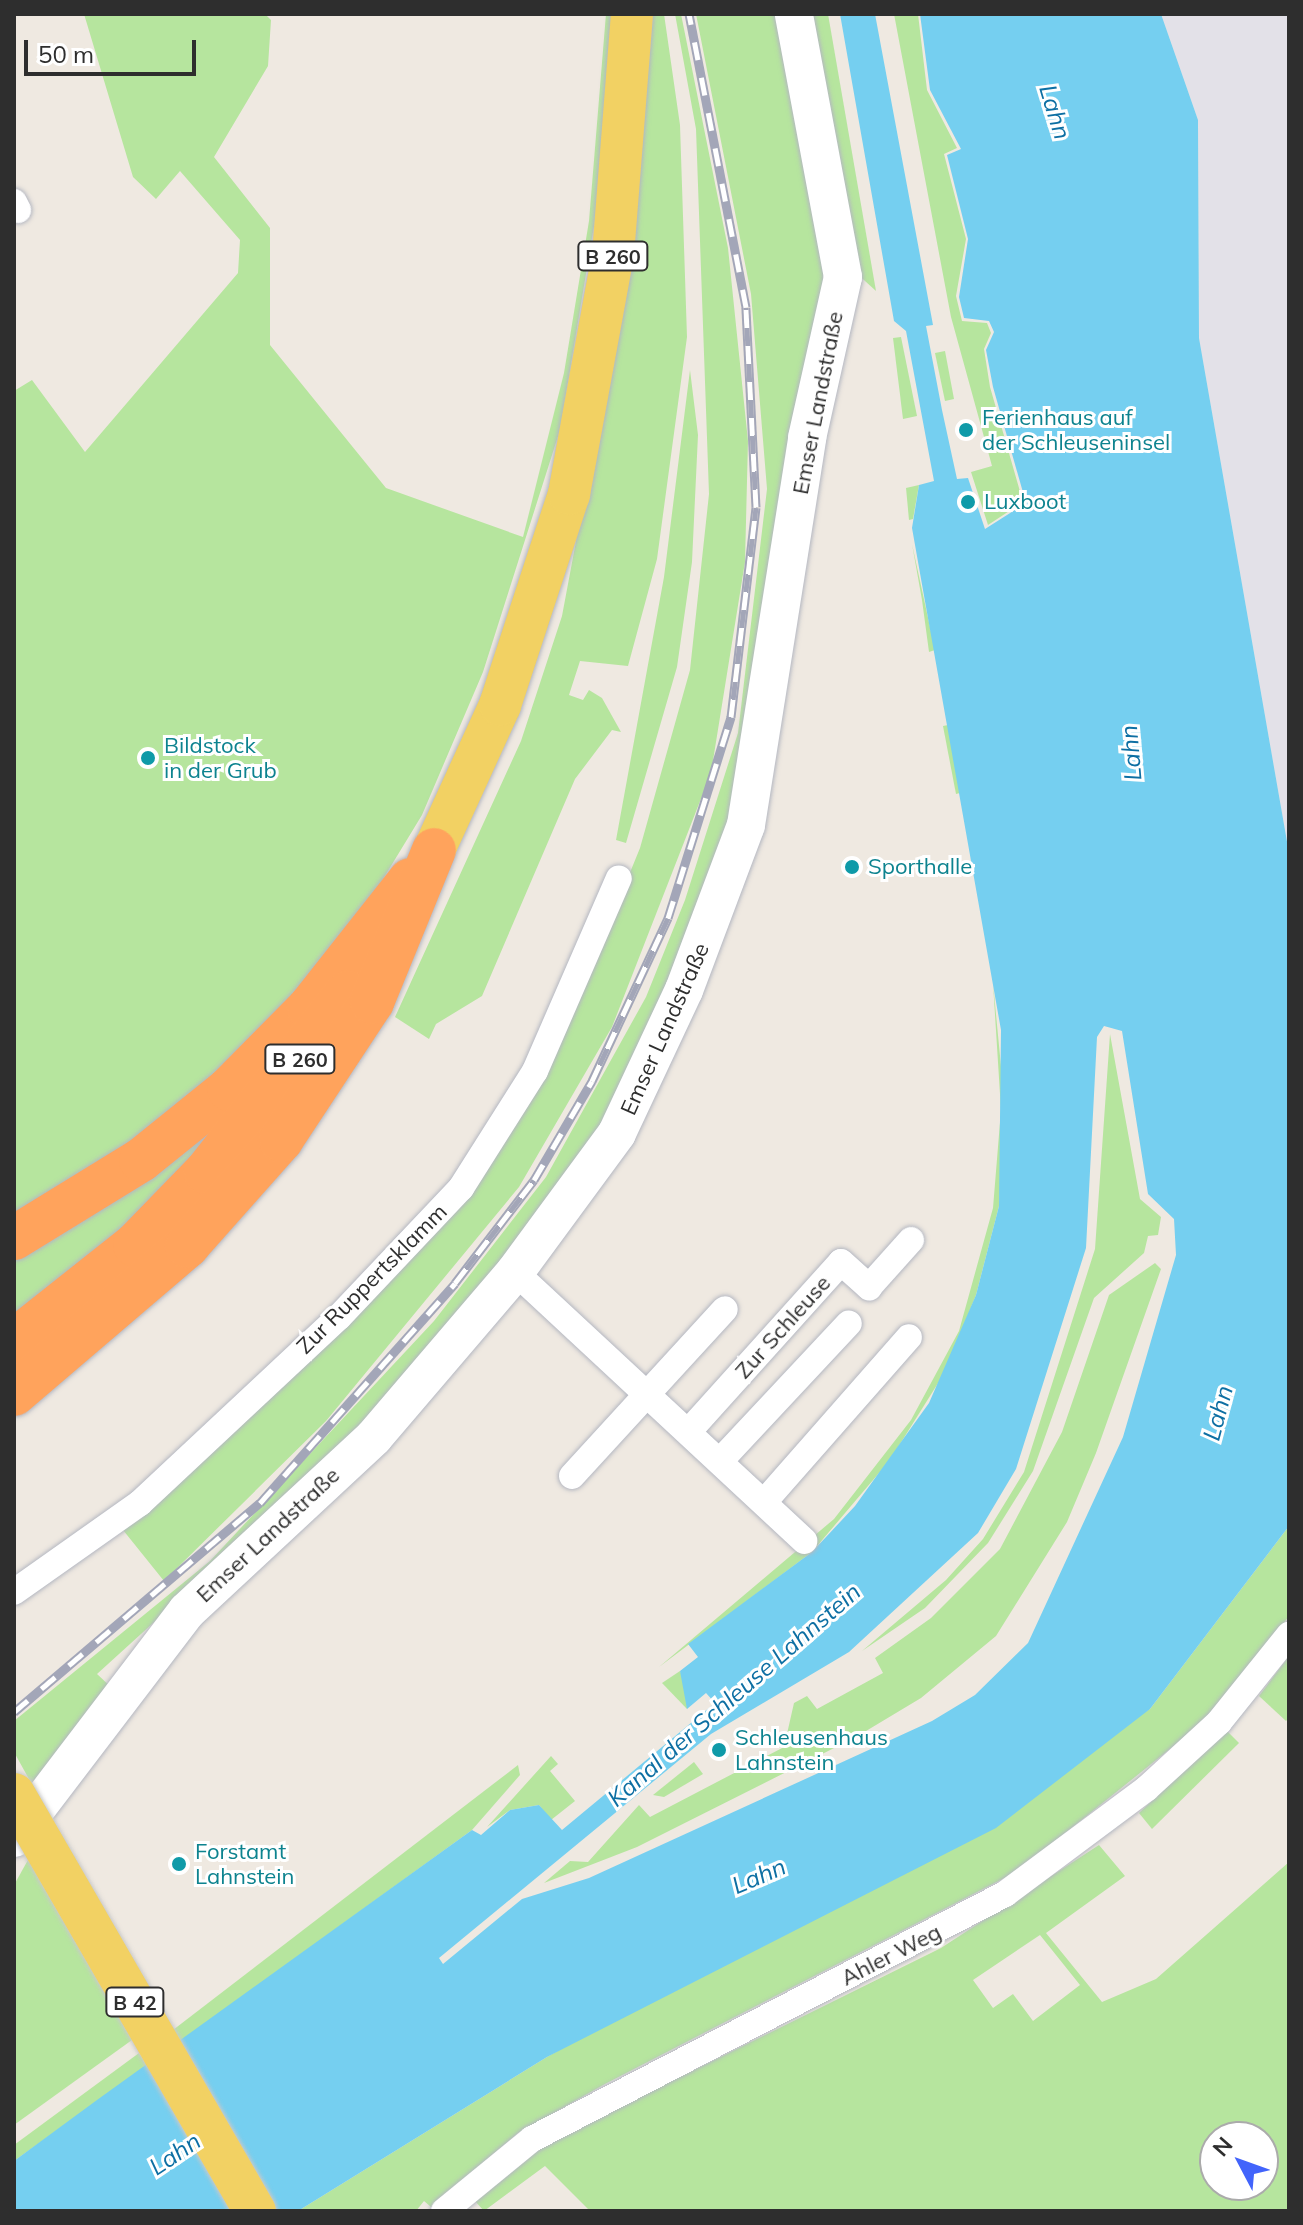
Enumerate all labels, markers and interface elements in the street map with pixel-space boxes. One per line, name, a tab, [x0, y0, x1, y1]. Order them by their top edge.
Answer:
scale bar	[28, 24, 200, 74]
text: 50 m	[38, 39, 94, 69]
water label: Lahn	[1033, 81, 1077, 143]
road number: B 260	[577, 240, 649, 272]
street label: Emser Landstraße	[787, 309, 849, 497]
place label: Ferienhaus auf der Schleuseninsel	[982, 404, 1170, 456]
marker: Ferienhaus auf der Schleuseninsel	[957, 421, 975, 439]
place label: Luxboot	[984, 489, 1066, 515]
marker: Luxboot	[959, 493, 977, 511]
water label: Lahn	[1114, 724, 1148, 782]
place label: Bildstock in der Grub	[164, 732, 277, 784]
marker: Bildstock in der Grub	[139, 749, 157, 767]
place label: Sporthalle	[868, 854, 972, 880]
marker: Sporthalle	[843, 858, 861, 876]
street label: Emser Landstraße	[615, 939, 715, 1119]
road number: B 260	[264, 1043, 336, 1075]
street label: Zur Ruppertsklamm	[292, 1199, 452, 1359]
street label: Zur Schleuse	[730, 1270, 836, 1384]
water label: Lahn	[1197, 1382, 1239, 1444]
street label: Emser Landstraße	[191, 1462, 345, 1608]
water label: Kanal der Schleuse Lahnstein	[602, 1577, 866, 1813]
place label: Schleusenhaus Lahnstein	[735, 1724, 888, 1776]
marker: Schleusenhaus Lahnstein	[710, 1741, 728, 1759]
place label: Forstamt Lahnstein	[195, 1838, 294, 1890]
water label: Lahn	[728, 1852, 790, 1900]
marker: Forstamt Lahnstein	[170, 1855, 188, 1873]
street label: Ahler Weg	[837, 1919, 945, 1991]
road number: B 42	[105, 1986, 165, 2018]
north arrow	[1199, 2121, 1279, 2201]
water label: Lahn	[144, 2127, 206, 2181]
text: N	[1206, 2131, 1238, 2162]

